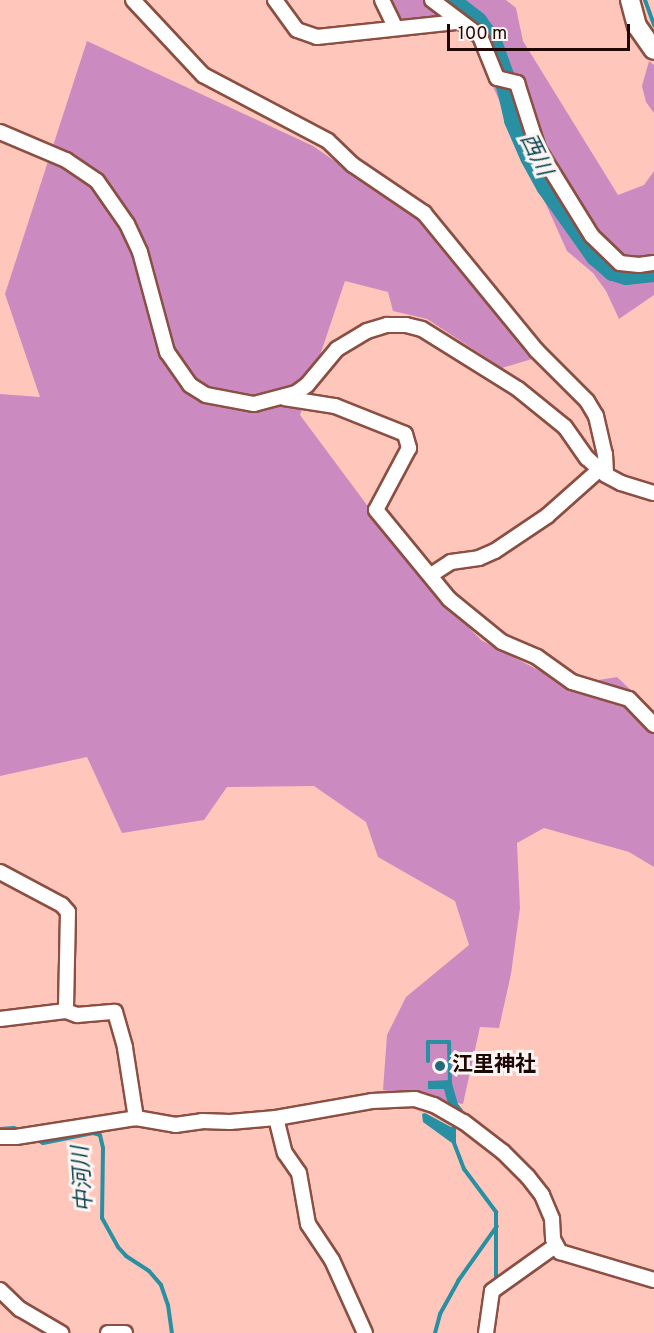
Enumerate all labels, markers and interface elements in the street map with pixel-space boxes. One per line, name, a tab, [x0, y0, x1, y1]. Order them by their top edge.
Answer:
scale bar	[450, 12, 633, 50]
text: 100 m	[458, 23, 507, 46]
water label: 西川	[513, 129, 557, 181]
place label: 江里神社	[452, 1053, 536, 1079]
marker: 江里神社	[433, 1059, 447, 1073]
water label: 中河川	[69, 1145, 99, 1213]

